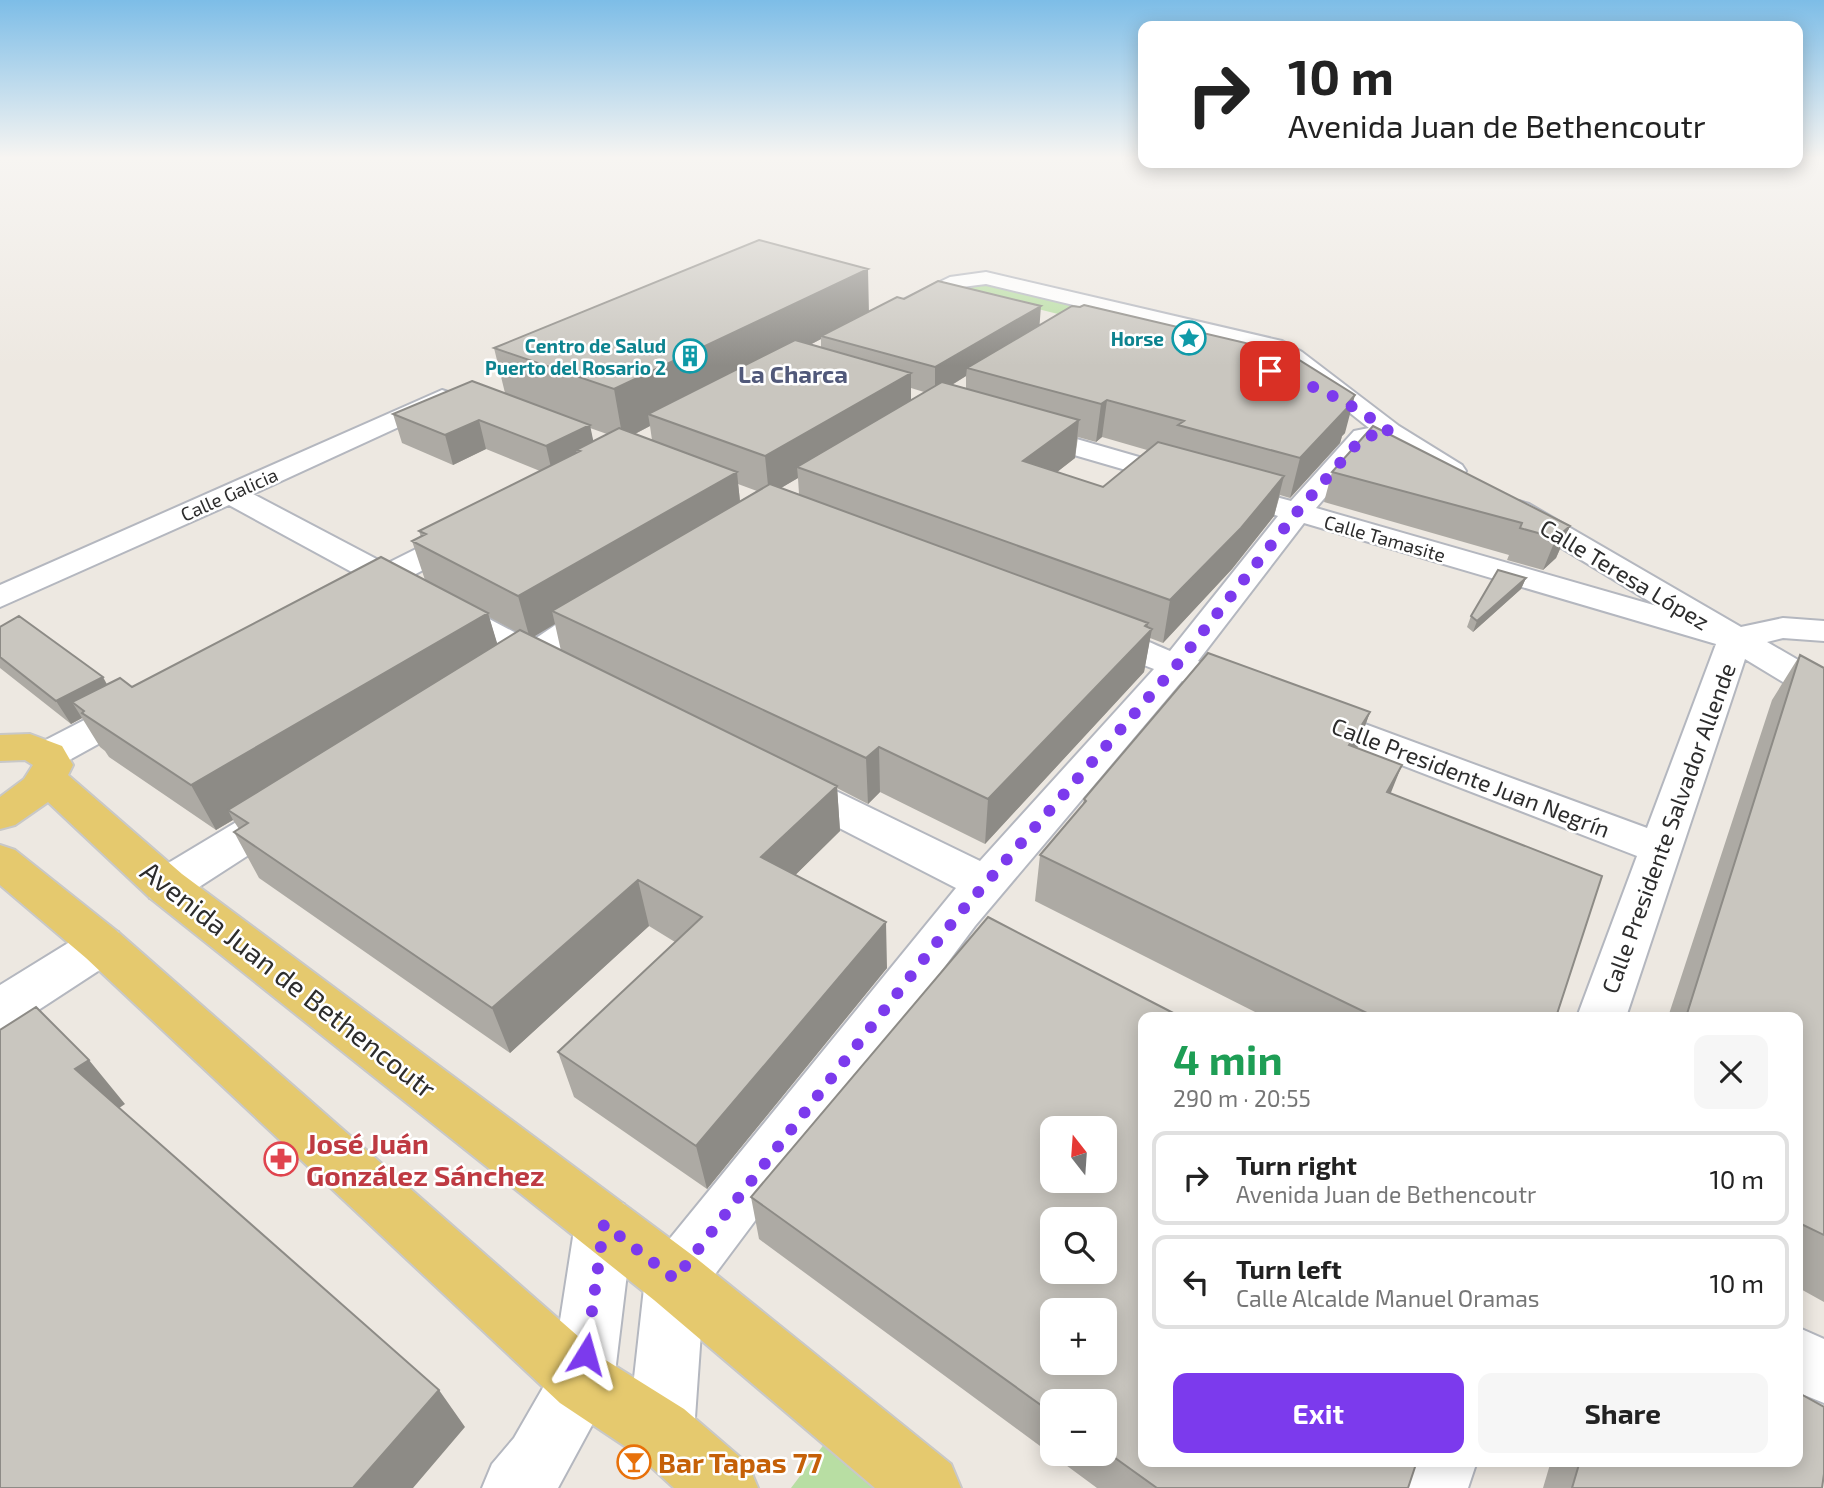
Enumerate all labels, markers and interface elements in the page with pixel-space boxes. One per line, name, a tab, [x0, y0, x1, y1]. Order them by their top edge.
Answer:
text: 10 m	[1288, 46, 1394, 105]
icon: right	[1173, 49, 1264, 140]
text: Avenida Juan de Bethencoutr	[1288, 106, 1706, 144]
place icon: Horse	[1170, 319, 1208, 357]
place label: Horse	[1111, 327, 1164, 350]
place label: Centro de Salud Puerto del Rosario 2	[485, 334, 666, 379]
building icon: Centro de Salud Puerto del Rosario 2	[671, 337, 709, 375]
pin	[1240, 341, 1300, 401]
icon: arrive	[1251, 352, 1289, 390]
district label: La Charca	[738, 359, 848, 388]
street label: Calle Galicia	[177, 462, 281, 526]
street label: Calle Tamasite	[1322, 510, 1448, 566]
street label: Calle Teresa López	[1535, 512, 1715, 636]
street label: Calle Presidente Salvador Allende	[1595, 659, 1741, 997]
street label: Calle Presidente Juan Negrín	[1328, 711, 1614, 843]
street label: Avenida Juan de Bethencoutr	[135, 853, 443, 1105]
text: 4 min	[1173, 1033, 1283, 1083]
button: close	[1694, 1035, 1768, 1109]
text: 290 m · 20:55	[1173, 1084, 1311, 1112]
north arrow	[1040, 1116, 1116, 1194]
map controls	[1040, 1116, 1117, 1466]
place label: José Juán González Sánchez	[306, 1126, 545, 1192]
pharmacy icon: José Juán González Sánchez	[262, 1140, 300, 1178]
text: Turn right	[1236, 1149, 1357, 1180]
icon: right	[1177, 1159, 1215, 1197]
text: 10 m	[1709, 1163, 1764, 1194]
text: Avenida Juan de Bethencoutr	[1236, 1180, 1536, 1208]
button: search	[1040, 1207, 1117, 1284]
text: Turn left	[1236, 1253, 1342, 1284]
icon: left	[1177, 1263, 1215, 1301]
text: 10 m	[1709, 1267, 1764, 1298]
text: Calle Alcalde Manuel Oramas	[1236, 1284, 1540, 1312]
button: +	[1040, 1298, 1117, 1375]
position arrow	[549, 1317, 623, 1391]
button: Exit	[1173, 1373, 1464, 1453]
button: Share	[1478, 1373, 1768, 1453]
button: −	[1040, 1389, 1117, 1466]
bar icon: Bar Tapas 77	[615, 1443, 653, 1481]
place label: Bar Tapas 77	[658, 1445, 823, 1479]

